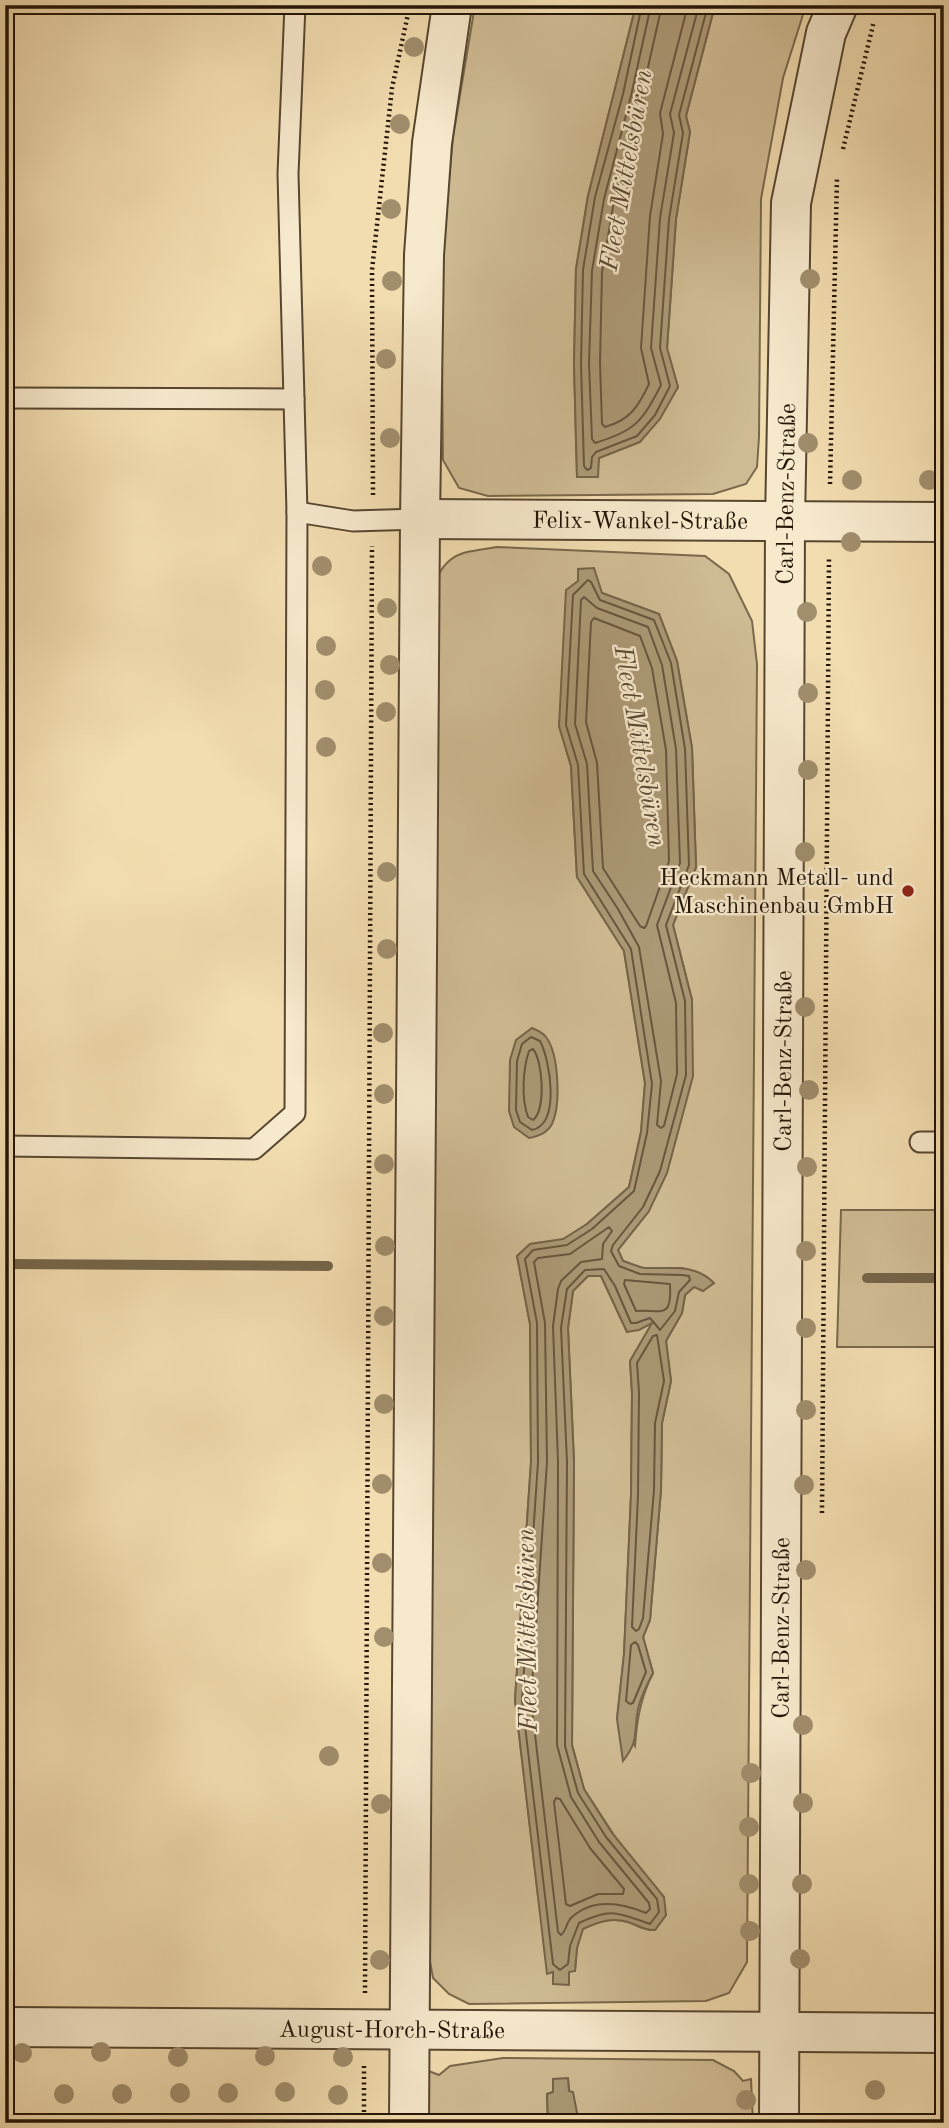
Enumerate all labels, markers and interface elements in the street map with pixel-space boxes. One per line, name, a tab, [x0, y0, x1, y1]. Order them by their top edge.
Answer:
water label: Fleet Mittelsbüren	[596, 68, 657, 274]
street label: Carl-Benz-Straße	[775, 403, 801, 585]
street label: Felix-Wankel-Straße	[532, 510, 748, 535]
water label: Fleet Mittelsbüren	[608, 643, 670, 849]
place label: Heckmann Metall- und Maschinenbau GmbH	[659, 867, 894, 919]
marker: Heckmann Metall- und Maschinenbau GmbH	[900, 883, 916, 899]
street label: Carl-Benz-Straße	[773, 970, 797, 1152]
water label: Fleet Mittelsbüren	[513, 1528, 543, 1733]
street label: Carl-Benz-Straße	[771, 1537, 795, 1719]
street label: August-Horch-Straße	[279, 2019, 505, 2044]

